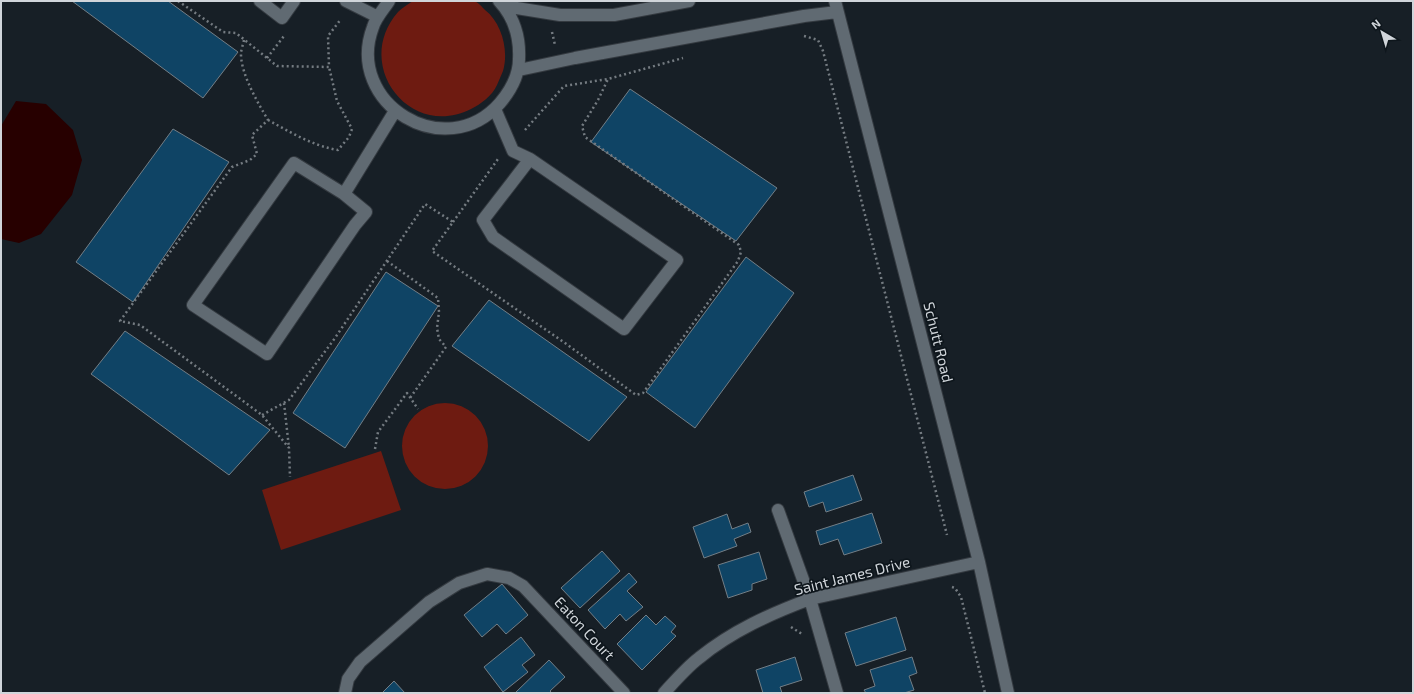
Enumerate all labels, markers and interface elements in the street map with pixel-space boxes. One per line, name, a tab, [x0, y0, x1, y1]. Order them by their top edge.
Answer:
north arrow	[1362, 12, 1402, 52]
text: N	[1368, 16, 1383, 31]
street label: Schutt Road	[920, 300, 958, 384]
street label: Saint James Drive	[792, 552, 912, 598]
street label: Eaton Court	[551, 593, 619, 664]

